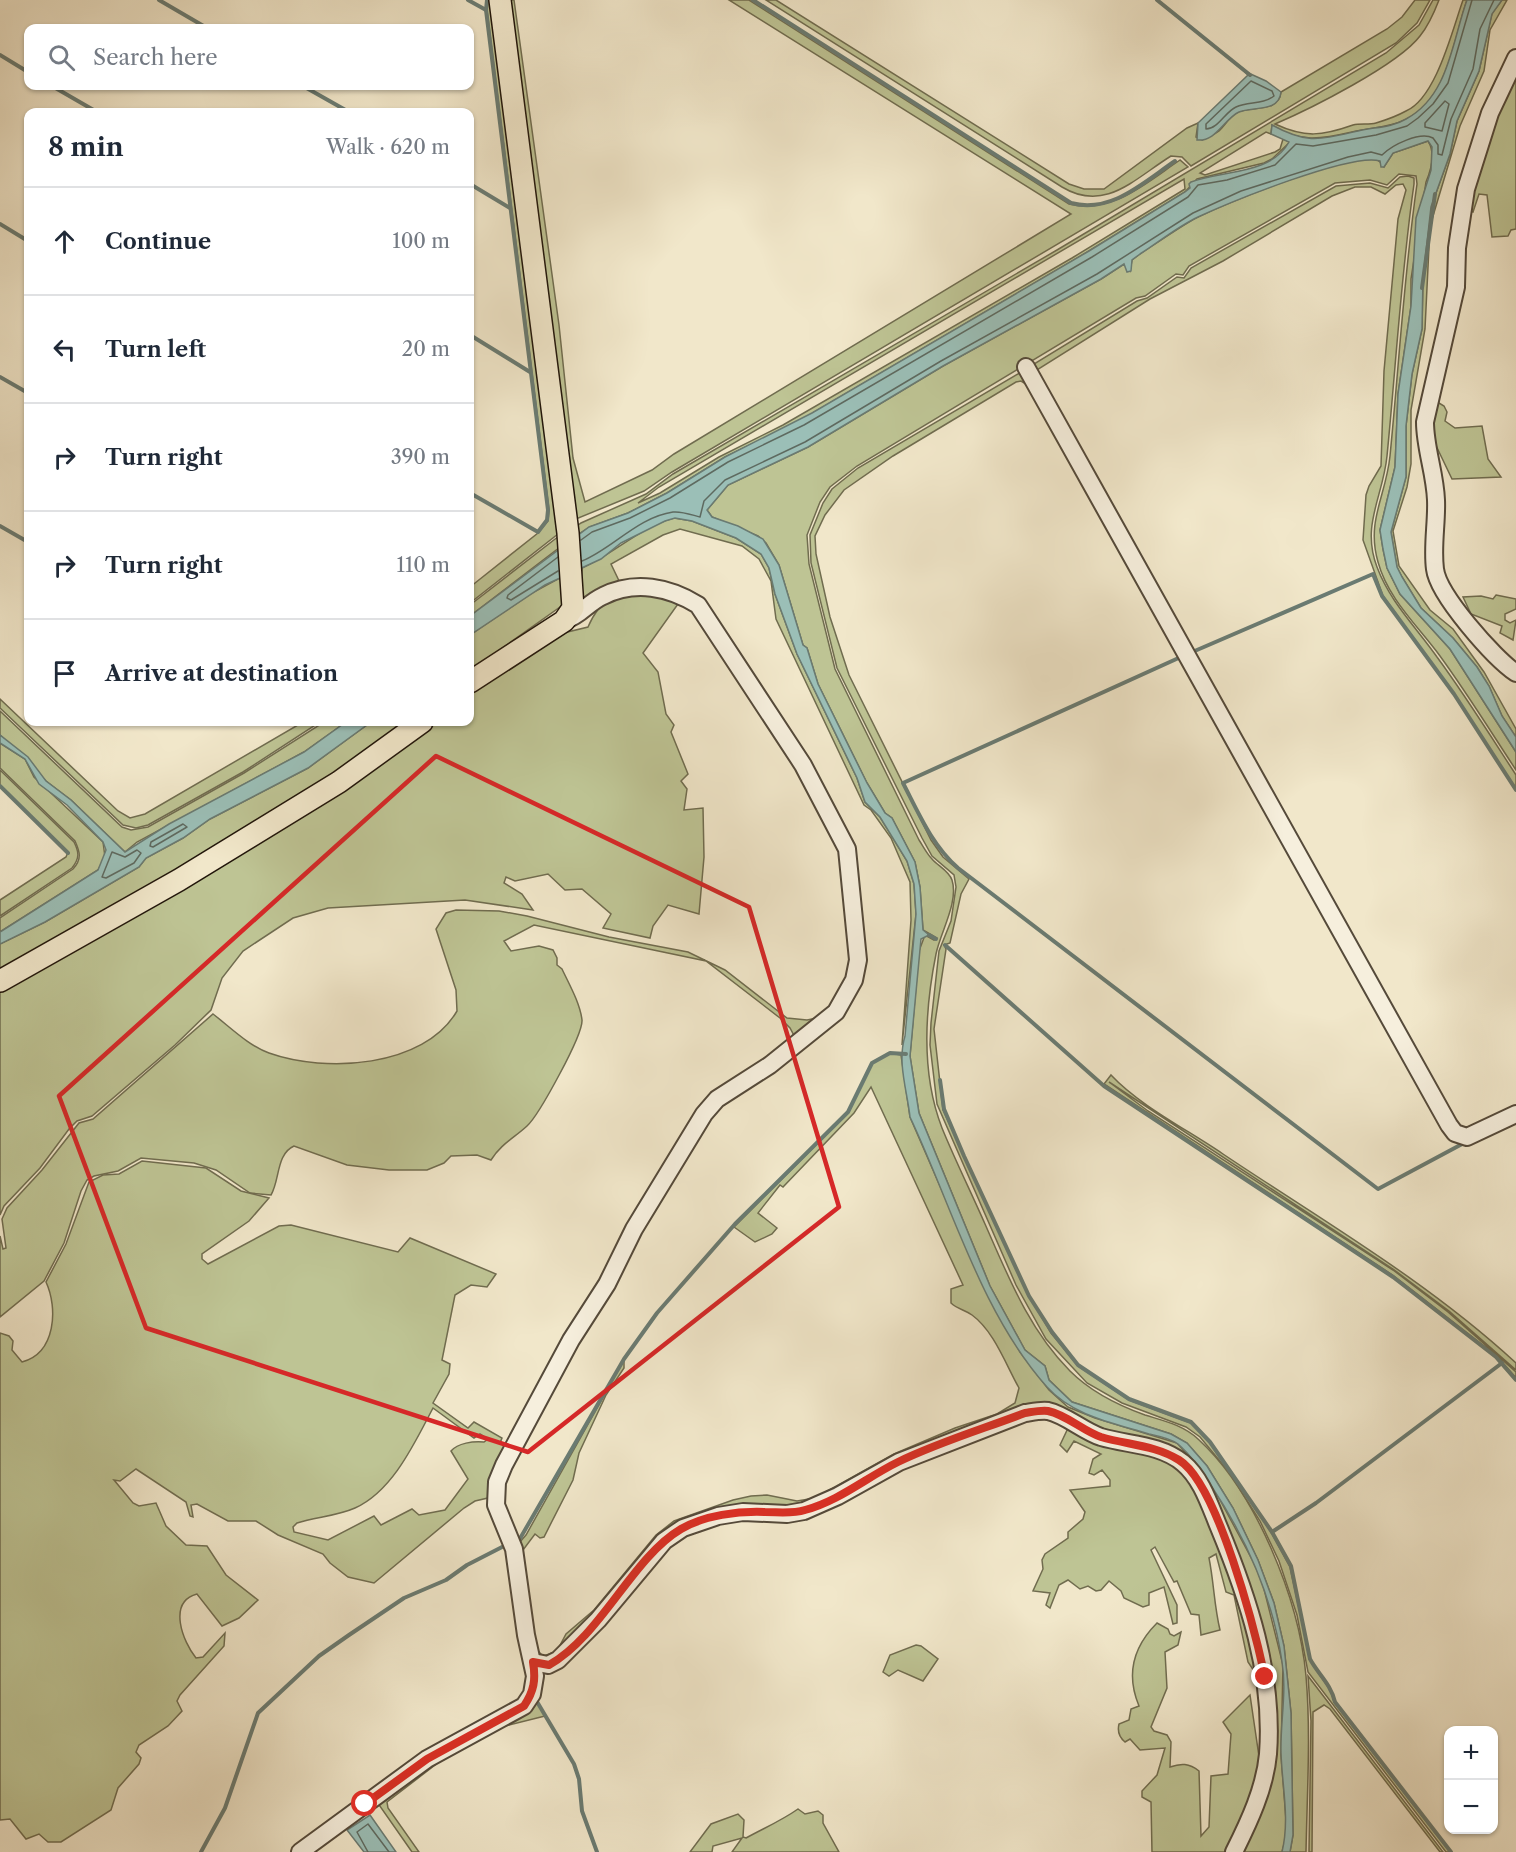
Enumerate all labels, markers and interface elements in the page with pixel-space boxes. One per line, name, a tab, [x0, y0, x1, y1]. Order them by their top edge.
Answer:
search box	[24, 24, 474, 90]
icon: search	[45, 41, 78, 74]
text: Search here	[93, 44, 218, 71]
text: 8 min	[48, 131, 124, 163]
text: Walk · 620 m	[326, 135, 450, 159]
icon: ahead	[48, 225, 81, 258]
text: Continue	[105, 228, 211, 255]
text: 100 m	[392, 229, 450, 253]
icon: left	[48, 333, 81, 366]
text: Turn left	[105, 336, 206, 363]
text: 20 m	[402, 337, 450, 361]
icon: right	[48, 441, 81, 474]
text: Turn right	[105, 444, 223, 471]
text: 390 m	[391, 445, 450, 469]
icon: right	[48, 549, 81, 582]
text: Turn right	[105, 552, 223, 579]
text: 110 m	[397, 553, 450, 577]
icon: arrive	[48, 657, 81, 690]
text: Arrive at destination	[105, 660, 338, 687]
route end	[1251, 1663, 1277, 1689]
map controls	[1444, 1726, 1498, 1834]
button: +	[1444, 1726, 1498, 1780]
button: −	[1444, 1780, 1498, 1834]
route start	[351, 1790, 377, 1816]

